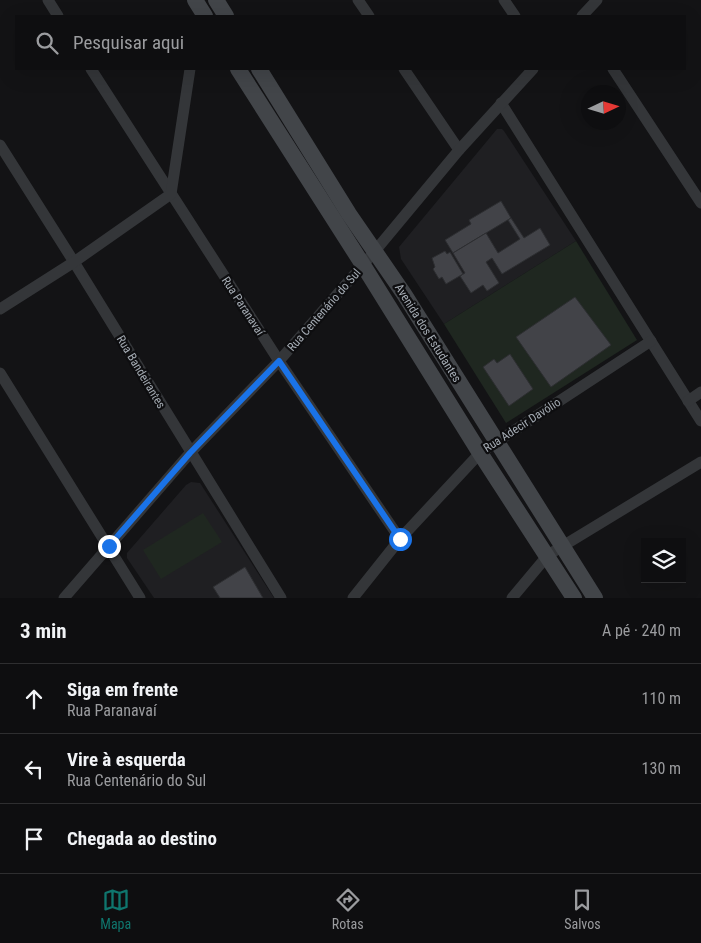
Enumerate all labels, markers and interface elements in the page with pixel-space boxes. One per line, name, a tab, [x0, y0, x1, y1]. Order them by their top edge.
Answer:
search box	[15, 15, 686, 70]
icon: search	[33, 29, 61, 57]
text: Pesquisar aqui	[73, 31, 184, 54]
north arrow	[581, 85, 626, 130]
street label: Rua Centenário do Sul	[284, 266, 364, 354]
street label: Rua Paranavaí	[219, 274, 268, 339]
street label: Avenida dos Estudantes	[392, 281, 464, 385]
street label: Rua Bandeirantes	[114, 333, 168, 411]
street label: Rua Adecir Davólio	[481, 395, 563, 455]
route start	[389, 528, 412, 551]
route end	[98, 535, 121, 558]
map controls	[641, 538, 686, 583]
button: layers	[641, 538, 686, 583]
text: 3 min	[20, 619, 67, 643]
text: A pé · 240 m	[602, 621, 681, 640]
text: Siga em frente	[67, 678, 178, 701]
icon: ahead	[20, 685, 48, 713]
text: 110 m	[642, 689, 681, 708]
text: Rua Paranavaí	[67, 701, 157, 720]
text: Vire à esquerda	[67, 748, 186, 771]
icon: left	[20, 755, 48, 783]
text: 130 m	[642, 759, 681, 778]
text: Rua Centenário do Sul	[67, 771, 206, 790]
icon: arrive	[20, 825, 48, 853]
text: Chegada ao destino	[67, 827, 217, 850]
tab: Mapa	[100, 886, 131, 932]
tab: Rotas	[332, 886, 364, 932]
tab: Salvos	[564, 886, 601, 932]

